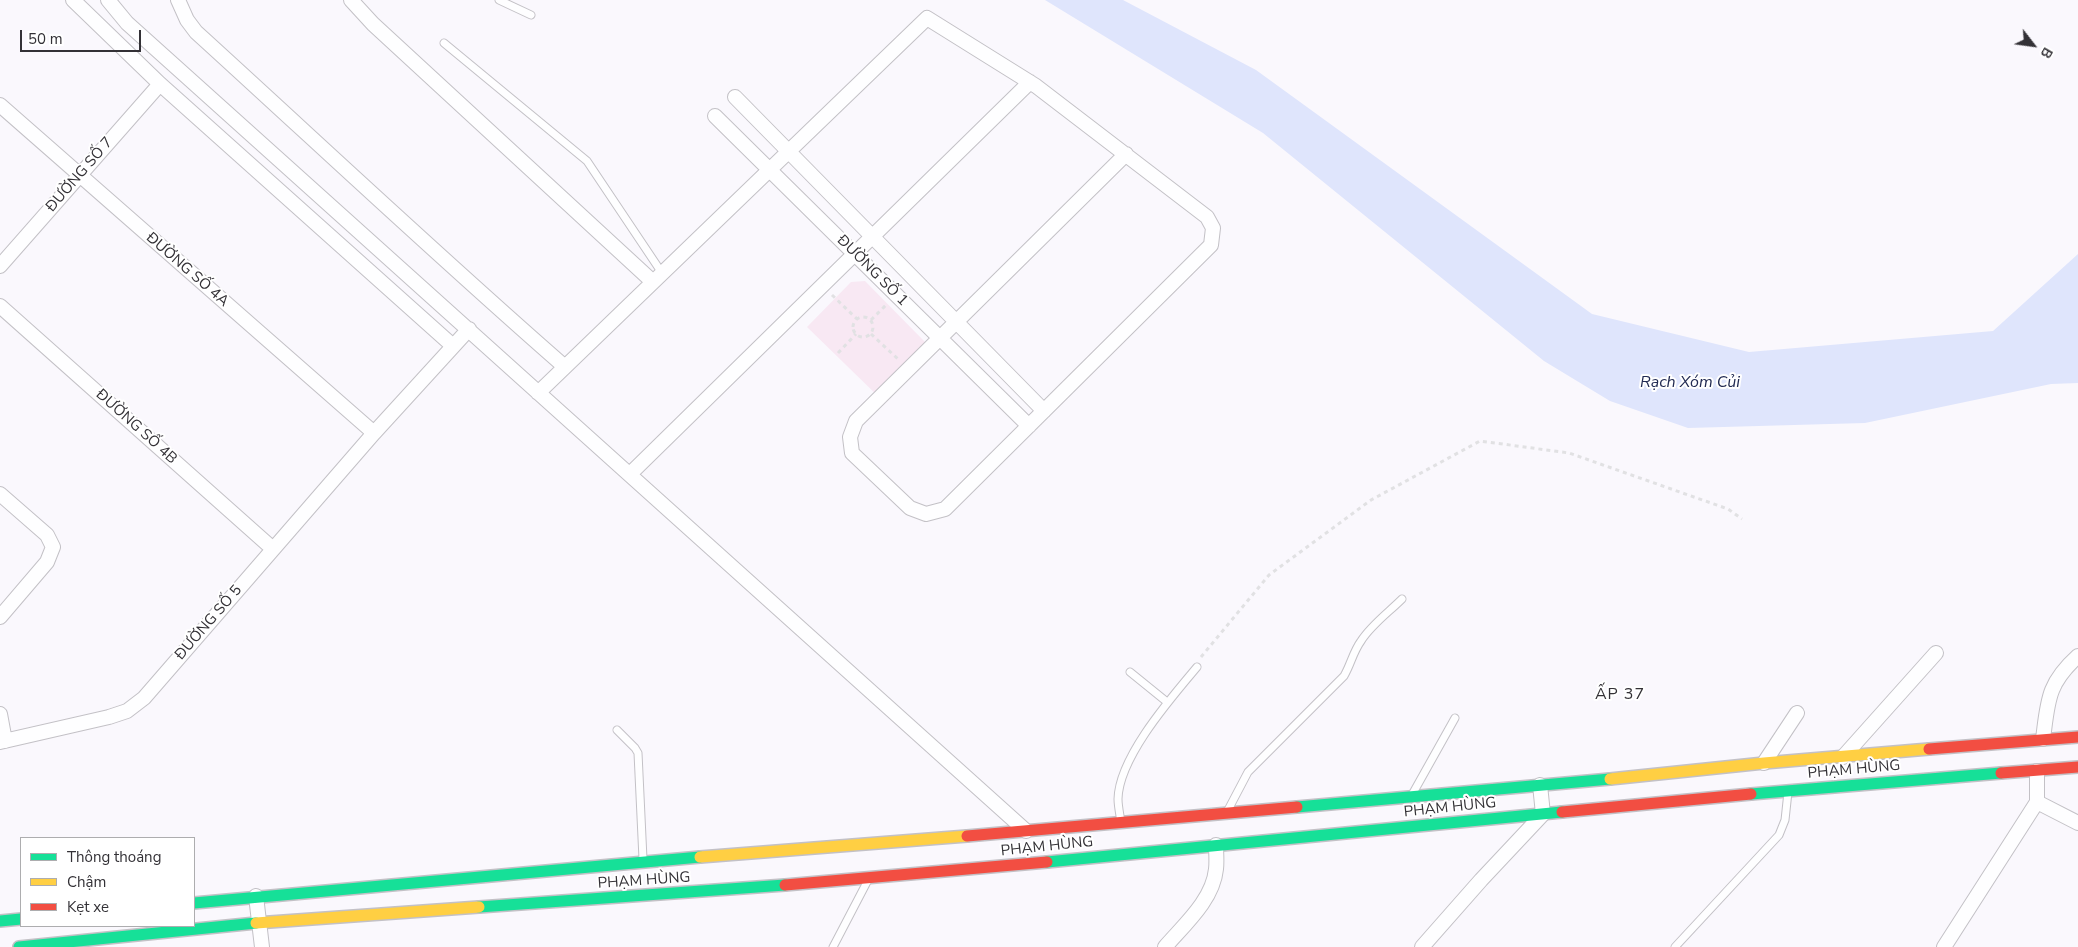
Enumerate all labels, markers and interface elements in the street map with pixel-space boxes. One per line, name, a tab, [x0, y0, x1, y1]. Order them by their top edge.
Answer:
scale bar	[22, 20, 144, 52]
north arrow	[2008, 20, 2058, 70]
text: 50 m	[28, 29, 63, 49]
text: B	[2036, 44, 2057, 62]
street label: ĐƯỜNG SỐ 7	[43, 134, 117, 216]
street label: ĐƯỜNG SỐ 4A	[142, 229, 232, 311]
street label: ĐƯỜNG SỐ 1	[833, 232, 911, 310]
water label: Rạch Xóm Củi	[1640, 373, 1740, 393]
street label: ĐƯỜNG SỐ 4B	[92, 386, 180, 468]
street label: ĐƯỜNG SỐ 5	[172, 582, 246, 664]
district label: ẤP 37	[1594, 685, 1646, 705]
street label: PHẠM HÙNG	[1807, 757, 1901, 783]
street label: PHẠM HÙNG	[1403, 794, 1497, 822]
street label: PHẠM HÙNG	[1000, 833, 1094, 861]
legend	[20, 837, 195, 927]
text: Thông thoáng	[67, 847, 161, 867]
street label: PHẠM HÙNG	[597, 869, 691, 893]
text: Chậm	[67, 872, 106, 892]
text: Kẹt xe	[67, 897, 109, 917]

